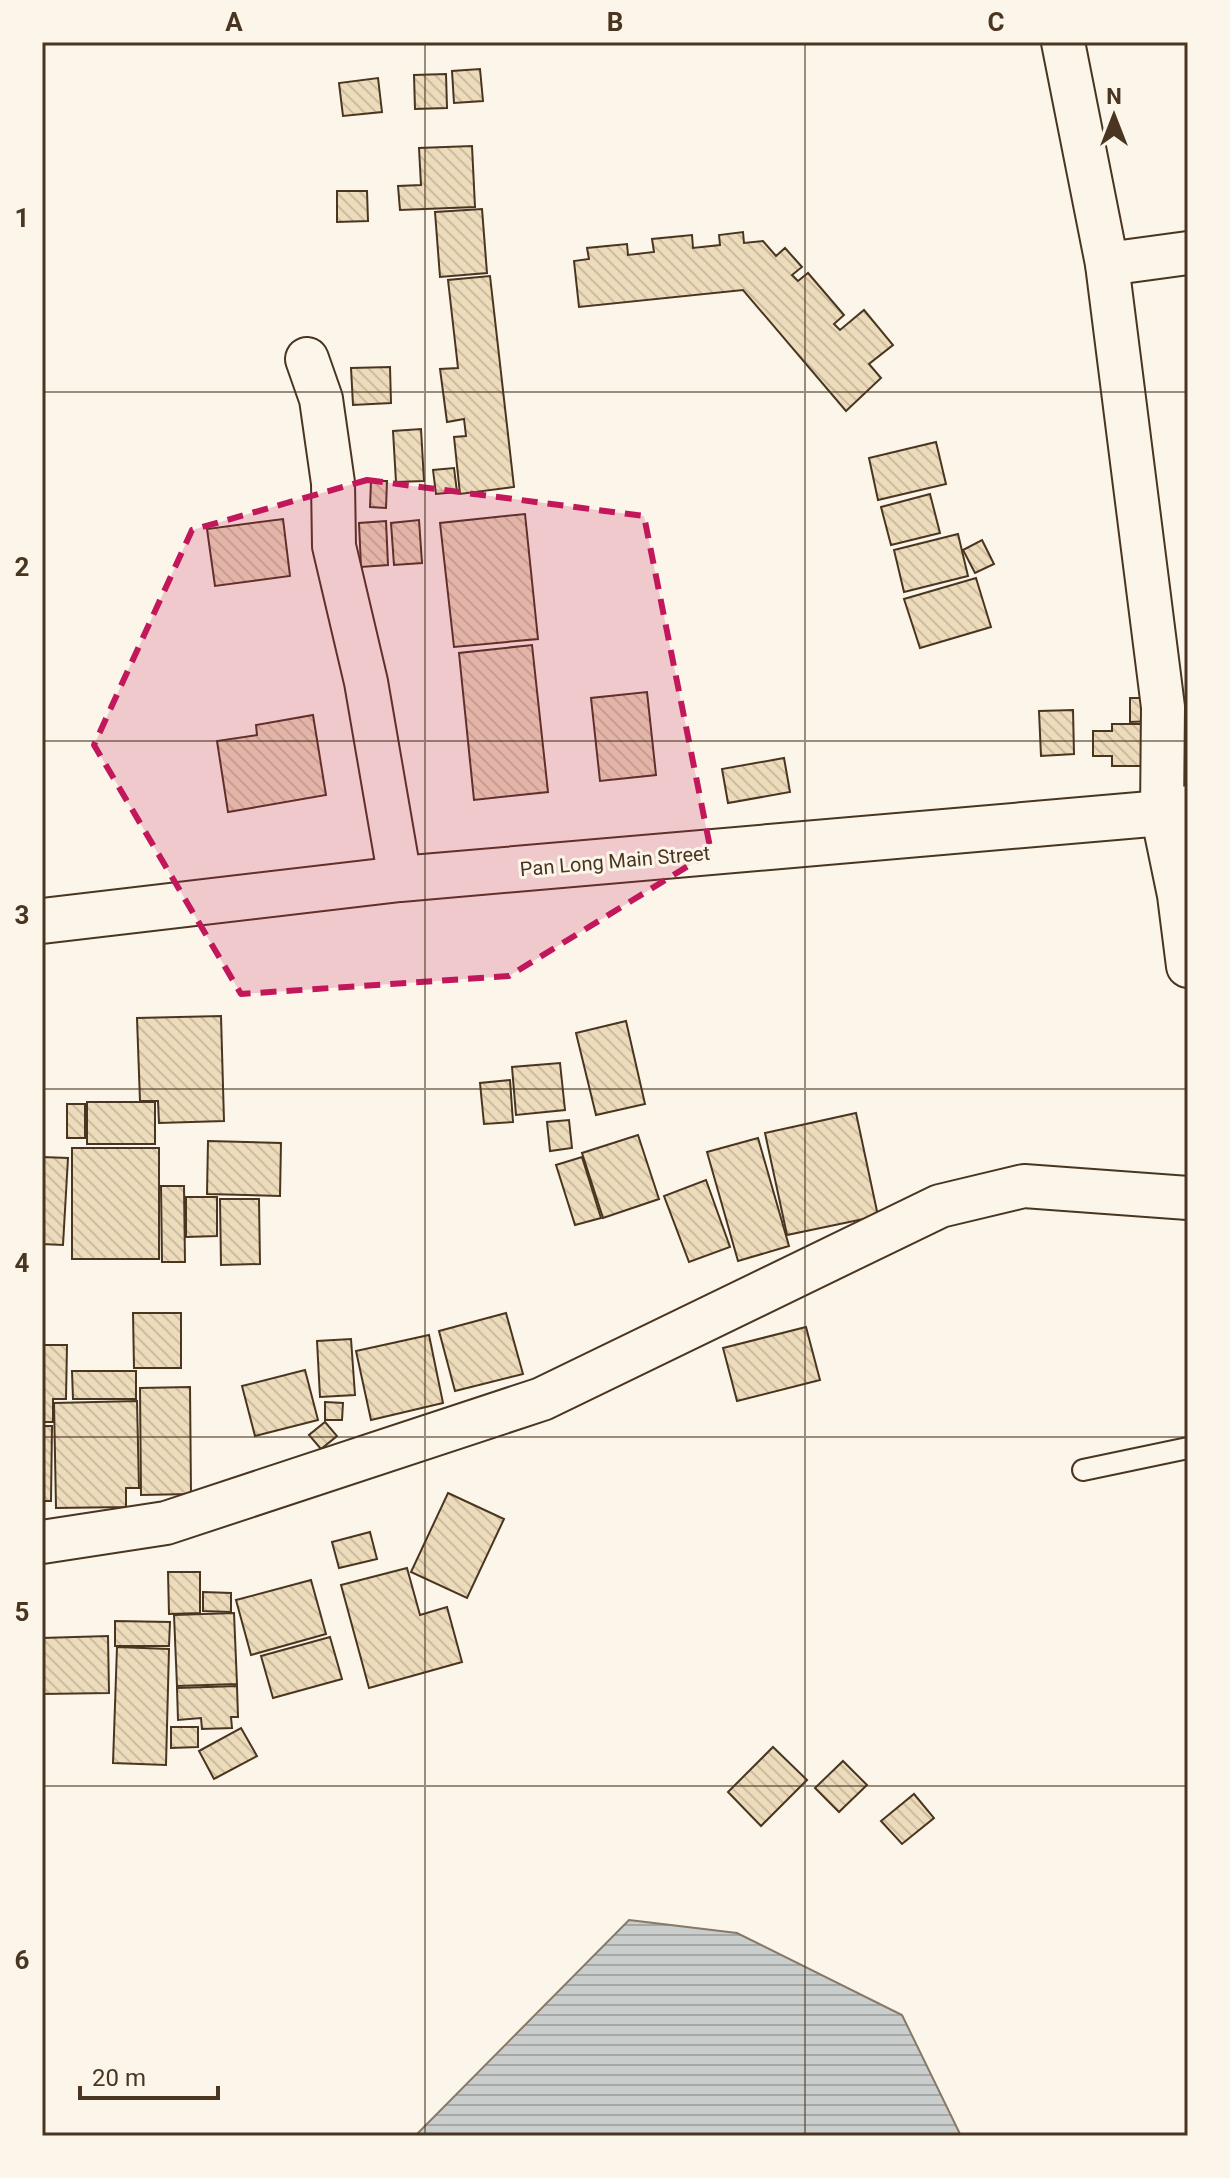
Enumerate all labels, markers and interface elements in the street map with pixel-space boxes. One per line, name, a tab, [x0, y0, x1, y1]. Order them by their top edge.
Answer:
text: A	[225, 7, 243, 37]
text: B	[607, 7, 623, 37]
text: C	[987, 7, 1005, 37]
north arrow	[1074, 76, 1154, 156]
text: N	[1106, 84, 1122, 109]
text: 1	[15, 203, 29, 233]
text: 2	[15, 552, 29, 582]
street label: Pan Long Main Street	[519, 841, 711, 881]
text: 3	[15, 900, 29, 930]
text: 4	[15, 1248, 30, 1278]
text: 5	[15, 1597, 29, 1627]
text: 6	[15, 1945, 30, 1975]
scale bar	[80, 2050, 218, 2100]
text: 20 m	[92, 2064, 146, 2092]

